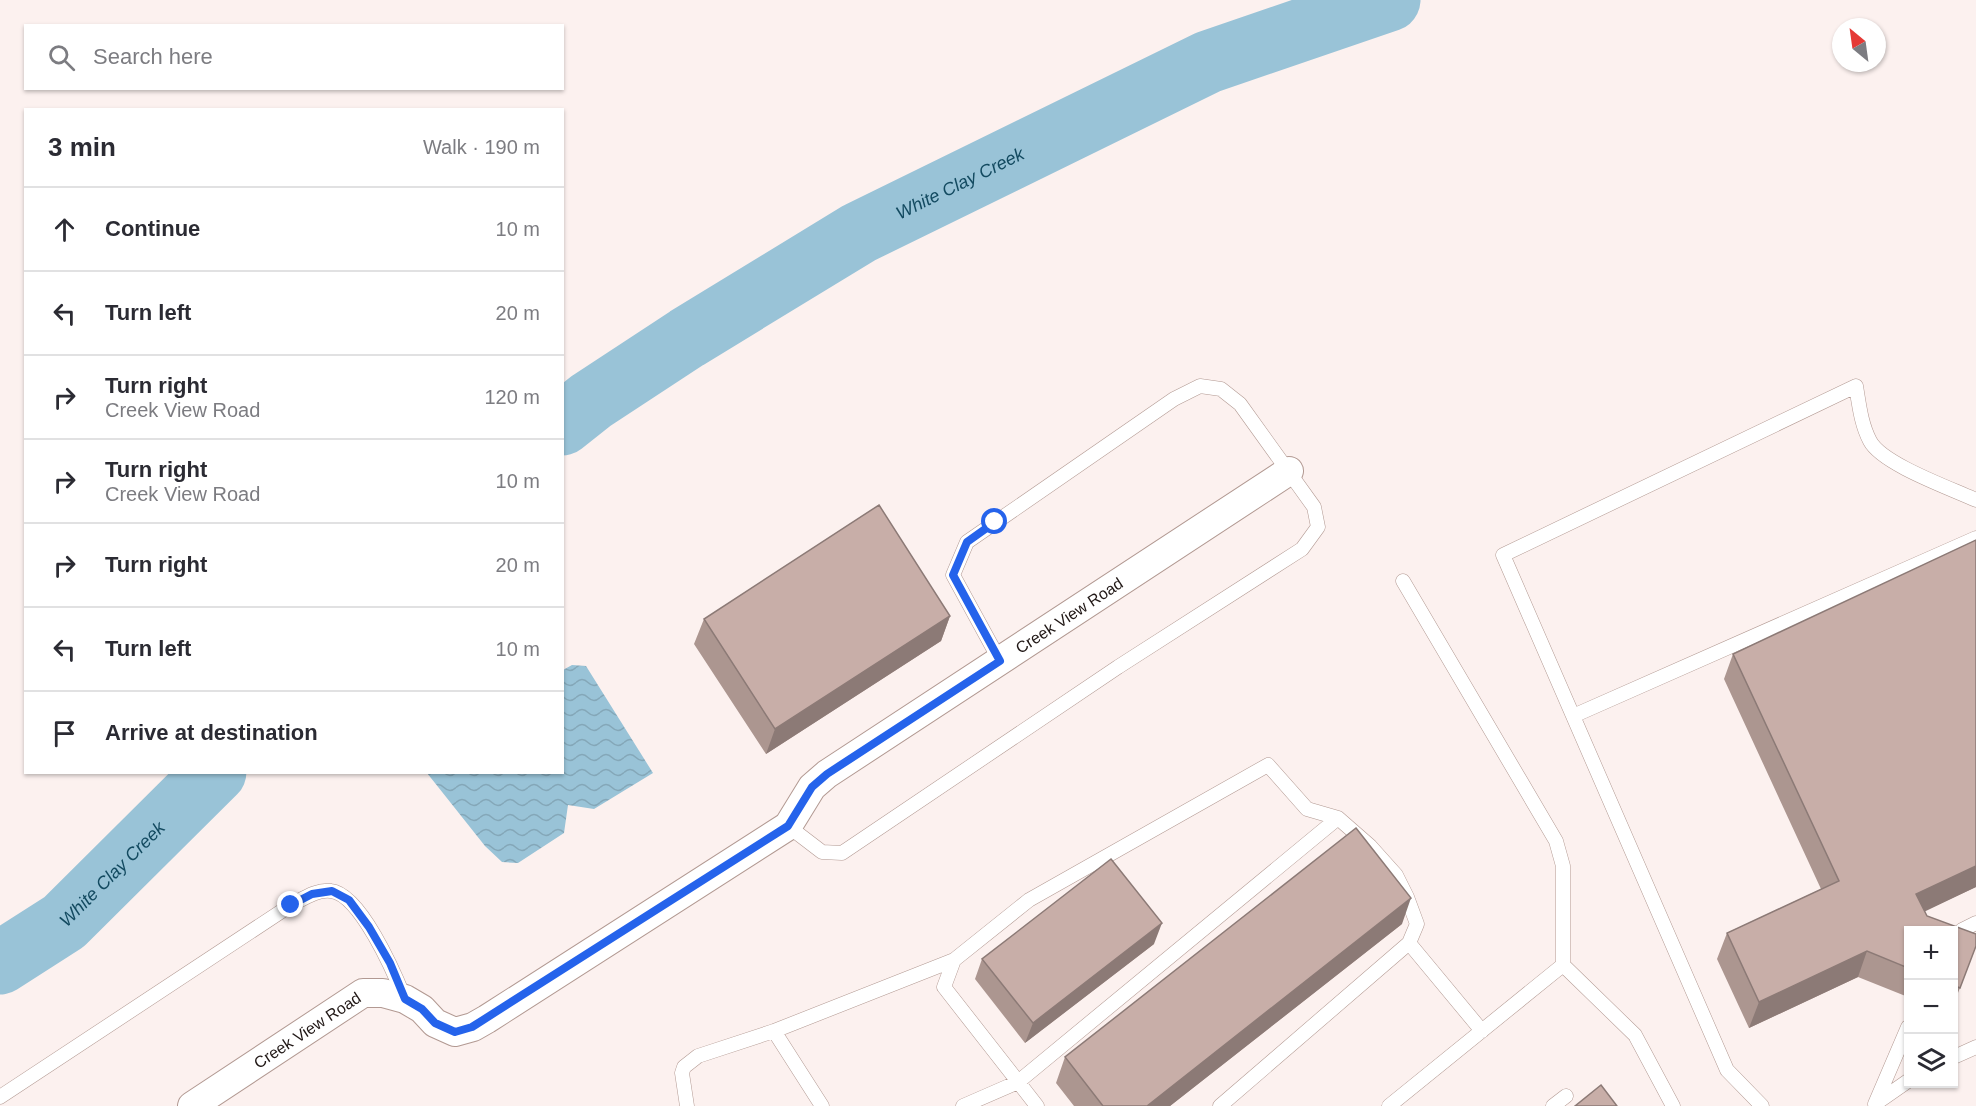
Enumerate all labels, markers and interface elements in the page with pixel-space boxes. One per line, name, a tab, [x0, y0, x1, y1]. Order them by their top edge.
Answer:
north arrow	[1832, 18, 1886, 72]
search box	[24, 24, 564, 90]
icon: search	[45, 41, 78, 74]
text: Search here	[93, 44, 213, 69]
text: 3 min	[48, 132, 116, 162]
text: Walk · 190 m	[423, 136, 540, 158]
water label: White Clay Creek	[893, 143, 1028, 223]
icon: ahead	[48, 213, 81, 246]
text: Continue	[105, 216, 200, 241]
text: 10 m	[496, 218, 540, 240]
icon: left	[48, 297, 81, 330]
text: Turn left	[105, 300, 191, 325]
text: 20 m	[496, 302, 540, 324]
text: Turn right	[105, 373, 207, 398]
icon: right	[48, 381, 81, 414]
text: 120 m	[484, 386, 540, 408]
text: Creek View Road	[105, 399, 260, 421]
text: Turn right	[105, 457, 207, 482]
icon: right	[48, 465, 81, 498]
text: 10 m	[496, 470, 540, 492]
text: Creek View Road	[105, 483, 260, 505]
route start	[981, 508, 1007, 534]
icon: right	[48, 549, 81, 582]
text: Turn right	[105, 552, 207, 577]
text: 20 m	[496, 554, 540, 576]
street label: Creek View Road	[1012, 574, 1126, 656]
icon: left	[48, 633, 81, 666]
text: Turn left	[105, 636, 191, 661]
text: 10 m	[496, 638, 540, 660]
icon: arrive	[48, 717, 81, 750]
text: Arrive at destination	[105, 720, 318, 745]
water label: White Clay Creek	[55, 817, 170, 931]
route end	[277, 891, 303, 917]
map controls	[1904, 926, 1958, 1088]
button: +	[1904, 926, 1958, 980]
button: −	[1904, 980, 1958, 1034]
street label: Creek View Road	[251, 989, 364, 1071]
button: layers	[1904, 1034, 1958, 1088]

